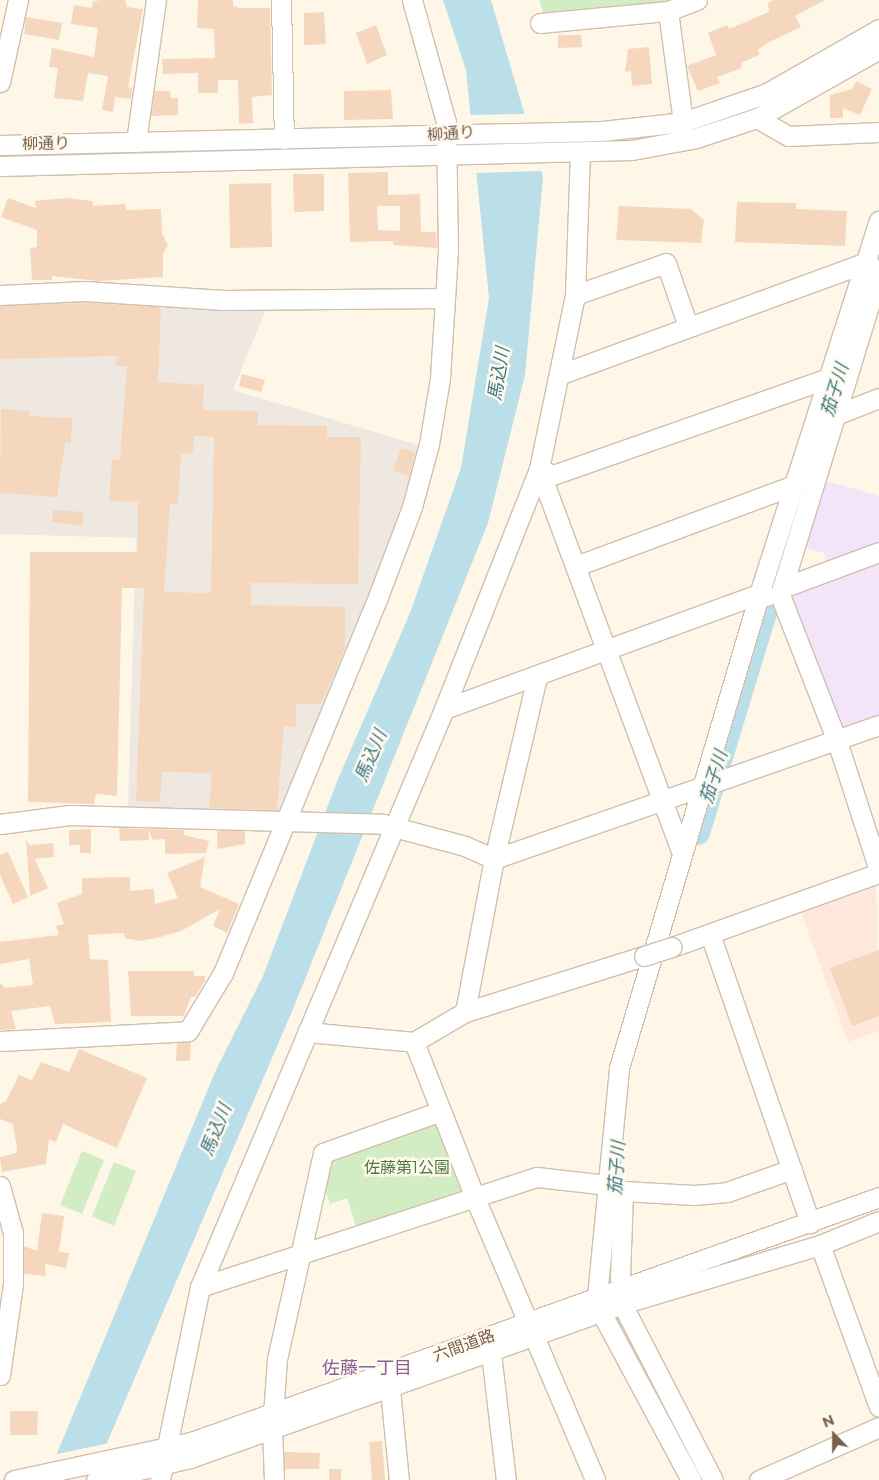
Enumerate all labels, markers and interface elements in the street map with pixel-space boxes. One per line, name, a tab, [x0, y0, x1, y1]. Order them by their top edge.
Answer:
street label: 柳通り	[426, 123, 476, 145]
street label: 柳通り	[22, 134, 70, 154]
water label: 馬込川	[484, 346, 514, 402]
water label: 茄子川	[817, 361, 853, 419]
water label: 馬込川	[351, 727, 391, 785]
water label: 茄子川	[696, 748, 732, 806]
water label: 馬込川	[196, 1101, 236, 1159]
water label: 茄子川	[604, 1140, 630, 1196]
park label: 佐藤第1公園	[364, 1158, 450, 1178]
street label: 六間道路	[431, 1326, 497, 1366]
district label: 佐藤一丁目	[322, 1357, 412, 1379]
north arrow	[809, 1410, 859, 1460]
text: N	[820, 1411, 837, 1432]

